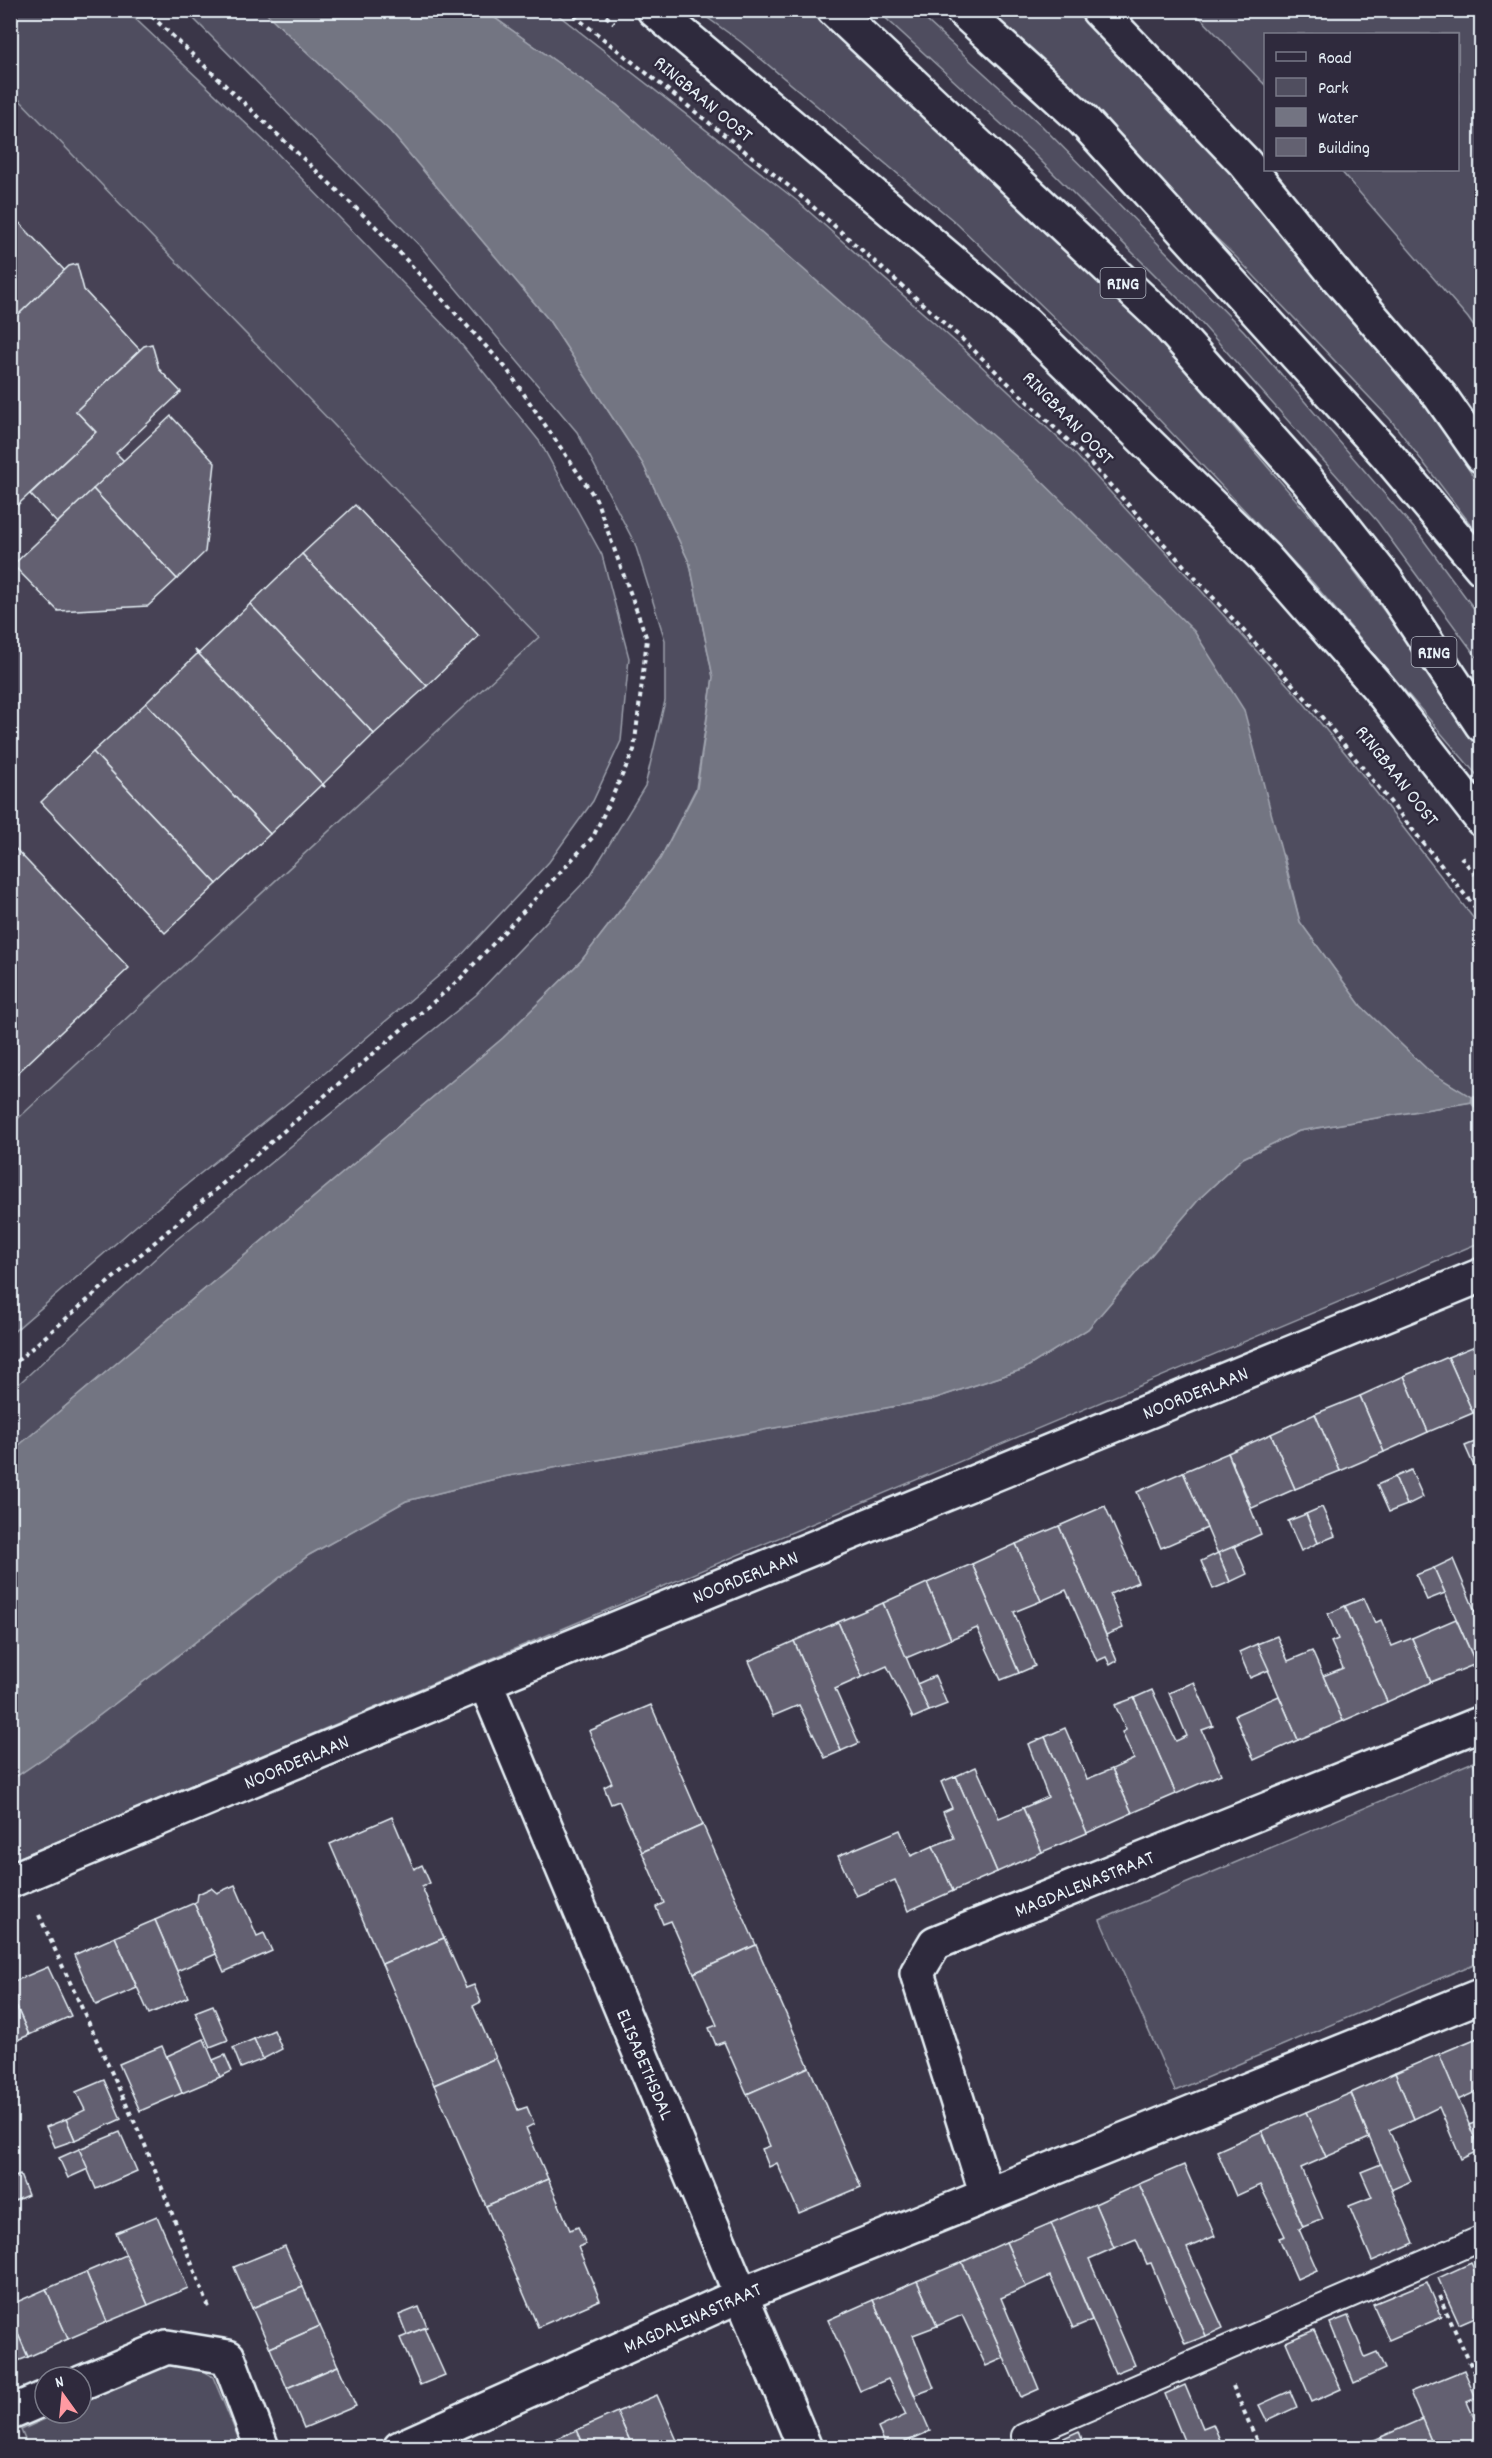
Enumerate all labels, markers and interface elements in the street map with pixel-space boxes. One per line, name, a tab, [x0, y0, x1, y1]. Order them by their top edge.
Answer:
legend	[1264, 33, 1459, 171]
text: Road	[1318, 47, 1352, 72]
street label: RINGBAAN OOST	[647, 51, 758, 150]
text: Park	[1318, 77, 1349, 102]
text: Water	[1318, 107, 1358, 132]
text: Building	[1318, 137, 1370, 162]
road number: RING	[1100, 268, 1146, 298]
street label: RINGBAAN OOST	[1015, 366, 1119, 473]
road number: RING	[1412, 637, 1456, 667]
street label: RINGBAAN OOST	[1347, 720, 1444, 833]
street label: NOORDERLAAN	[1139, 1361, 1253, 1429]
street label: NOORDERLAAN	[689, 1545, 803, 1613]
street label: NOORDERLAAN	[240, 1729, 354, 1798]
street label: MAGDALENASTRAAT	[1011, 1845, 1159, 1927]
street label: ELISABETHSDAL	[607, 2005, 679, 2125]
street label: MAGDALENASTRAAT	[620, 2277, 767, 2363]
north arrow	[33, 2365, 93, 2425]
text: N	[53, 2371, 67, 2395]

